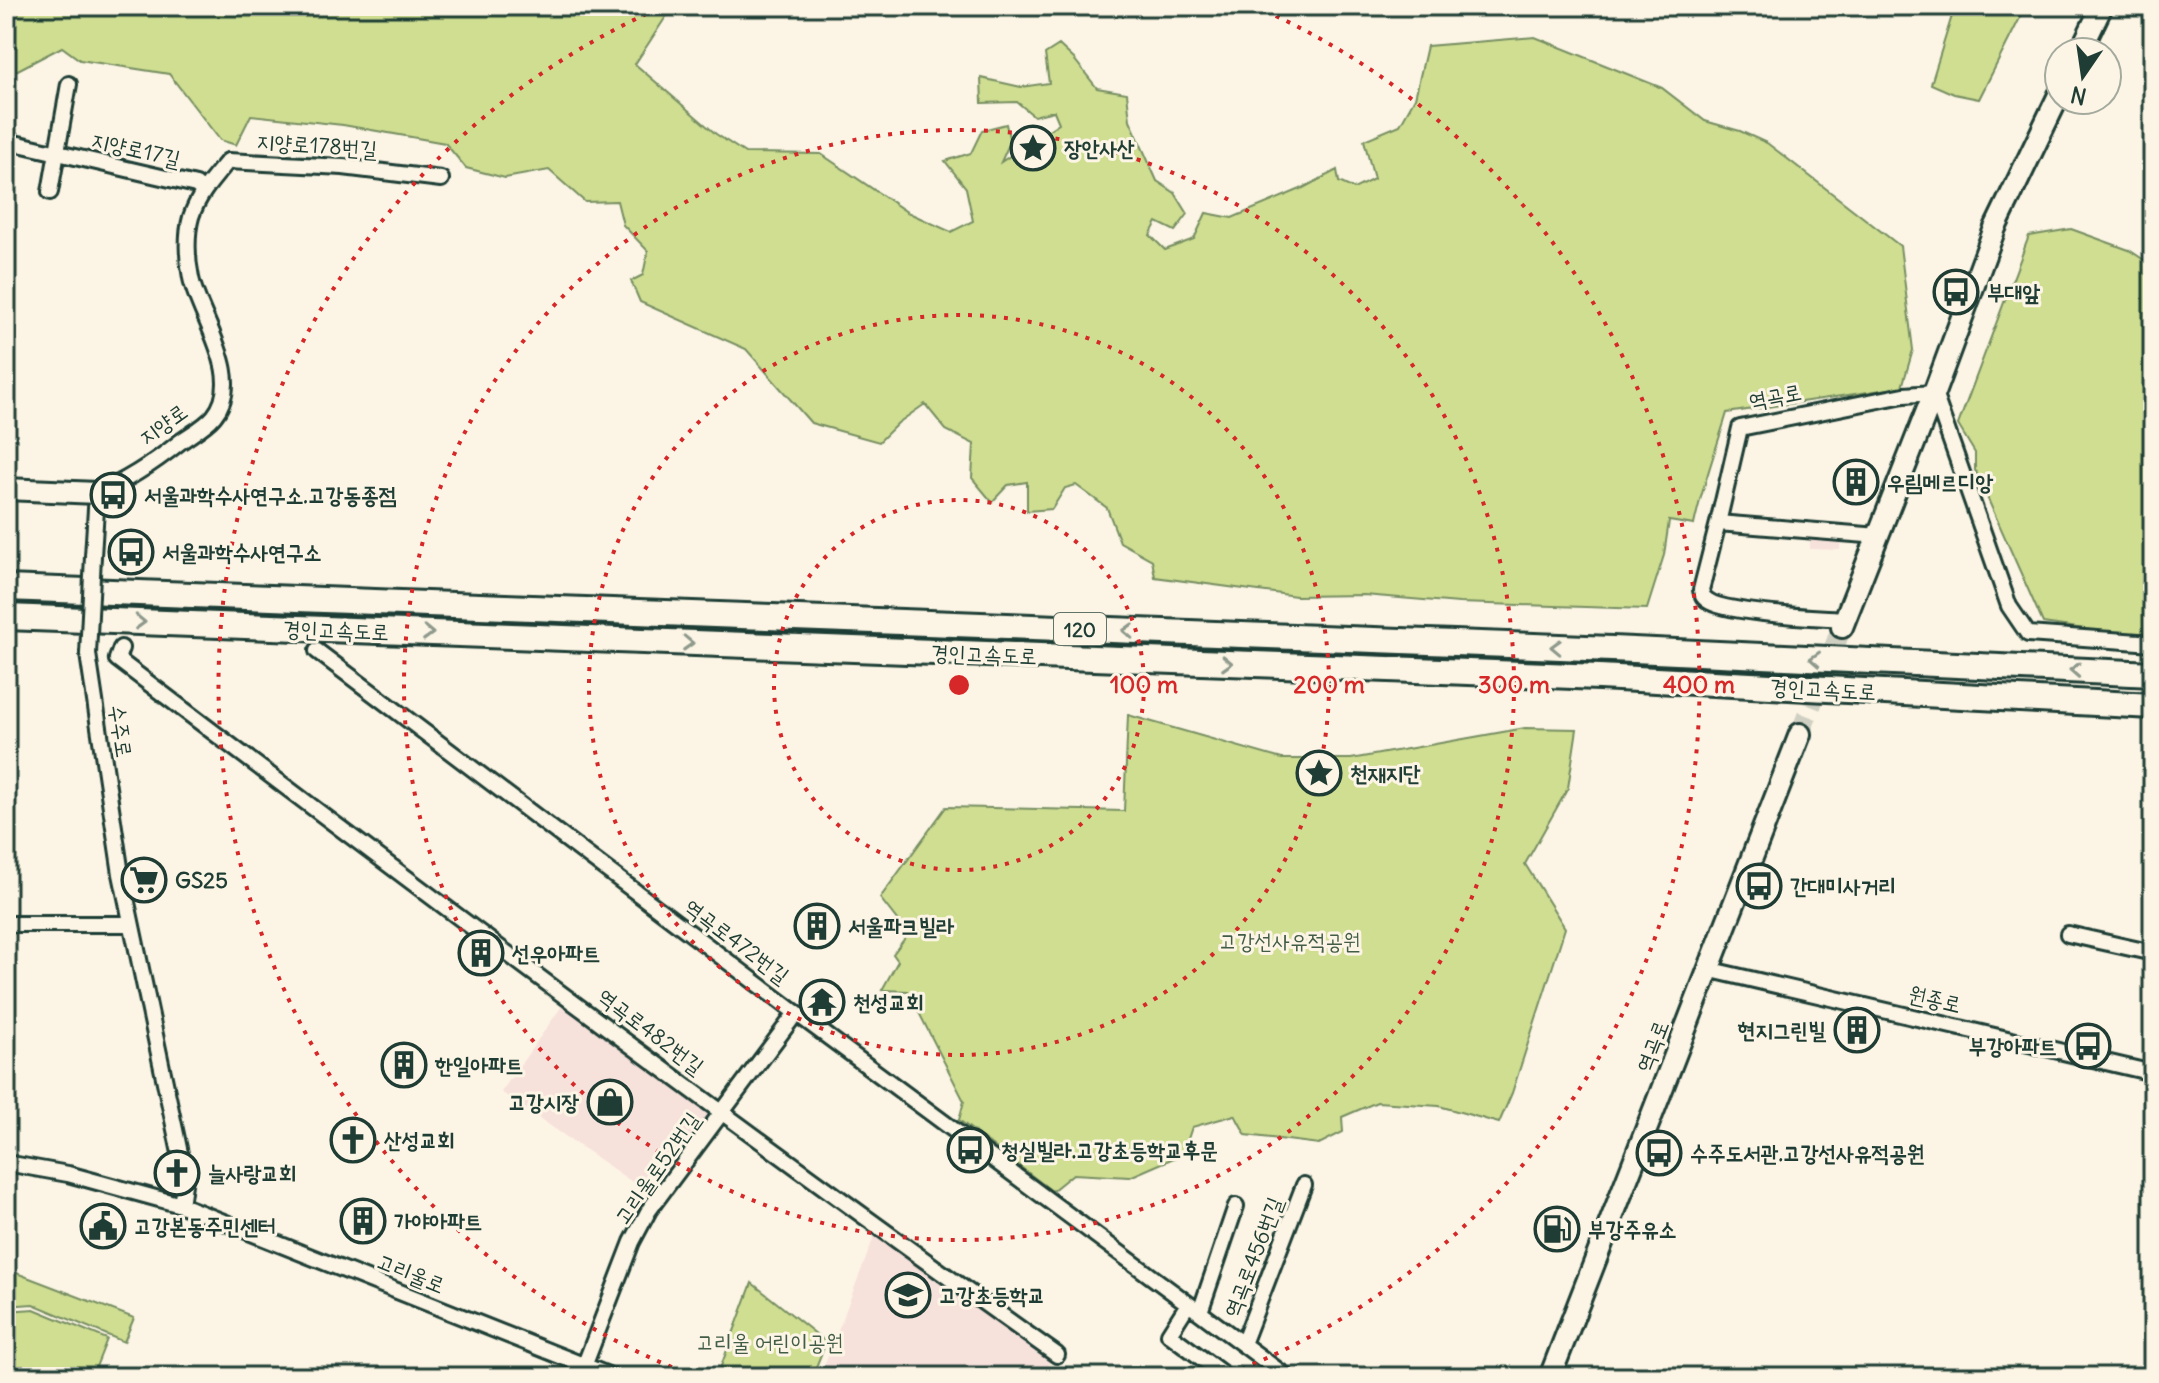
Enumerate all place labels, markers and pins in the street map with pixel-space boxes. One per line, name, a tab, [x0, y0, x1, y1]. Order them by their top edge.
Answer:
place icon: 장안사산	[1009, 124, 1057, 172]
place label: 장안사산	[1064, 134, 1135, 162]
bus stop icon: 부대앞	[1932, 268, 1980, 316]
place label: 부대앞	[1987, 278, 2040, 306]
building icon: 우림메르디앙	[1832, 458, 1880, 506]
place label: 우림메르디앙	[1887, 468, 1994, 496]
bus stop icon: 서울과학수사연구소.고강동종점	[89, 471, 137, 519]
place label: 서울과학수사연구소.고강동종점	[144, 481, 397, 509]
bus stop icon: 서울과학수사연구소	[107, 528, 155, 576]
place label: 서울과학수사연구소	[162, 538, 321, 566]
centre of rings	[945, 671, 973, 699]
place icon: 천재지단	[1295, 749, 1343, 797]
place label: 천재지단	[1350, 759, 1421, 787]
supermarket icon: GS25	[120, 856, 168, 904]
bus stop icon: 간대미사거리	[1735, 862, 1783, 910]
place label: GS25	[175, 866, 228, 894]
place label: 간대미사거리	[1790, 872, 1896, 900]
building icon: 서울파크빌라	[793, 902, 841, 950]
place label: 서울파크빌라	[848, 912, 955, 940]
building icon: 선우아파트	[457, 929, 505, 977]
place label: 선우아파트	[511, 939, 601, 967]
temple icon: 천성교회	[798, 978, 846, 1026]
place label: 천성교회	[853, 988, 924, 1016]
building icon: 현지그린빌	[1833, 1006, 1881, 1054]
place label: 현지그린빌	[1737, 1016, 1826, 1044]
bus stop icon: 부강아파트	[2064, 1022, 2112, 1070]
place label: 부강아파트	[1968, 1032, 2057, 1060]
building icon: 한일아파트	[380, 1041, 428, 1089]
place label: 한일아파트	[434, 1051, 524, 1079]
shop icon: 고강시장	[586, 1078, 634, 1126]
place label: 고강시장	[508, 1088, 579, 1116]
church icon: 산성교회	[329, 1116, 377, 1164]
place label: 산성교회	[383, 1126, 455, 1154]
bus stop icon: 청실빌라.고강초등학교후문	[946, 1126, 994, 1174]
bus stop icon: 수주도서관.고강선사유적공원	[1635, 1129, 1683, 1177]
place label: 청실빌라.고강초등학교후문	[1001, 1136, 1218, 1164]
place label: 수주도서관.고강선사유적공원	[1690, 1139, 1925, 1167]
church icon: 늘사랑교회	[153, 1149, 201, 1197]
place label: 늘사랑교회	[208, 1159, 297, 1187]
building icon: 가야아파트	[339, 1197, 387, 1245]
public building icon: 고강본동주민센터	[79, 1202, 127, 1250]
fuel station icon: 부강주유소	[1533, 1205, 1581, 1253]
place label: 가야아파트	[394, 1207, 483, 1235]
place label: 고강본동주민센터	[134, 1212, 276, 1240]
place label: 부강주유소	[1588, 1215, 1677, 1243]
school or university icon: 고강초등학교	[884, 1271, 932, 1319]
place label: 고강초등학교	[939, 1281, 1045, 1309]

